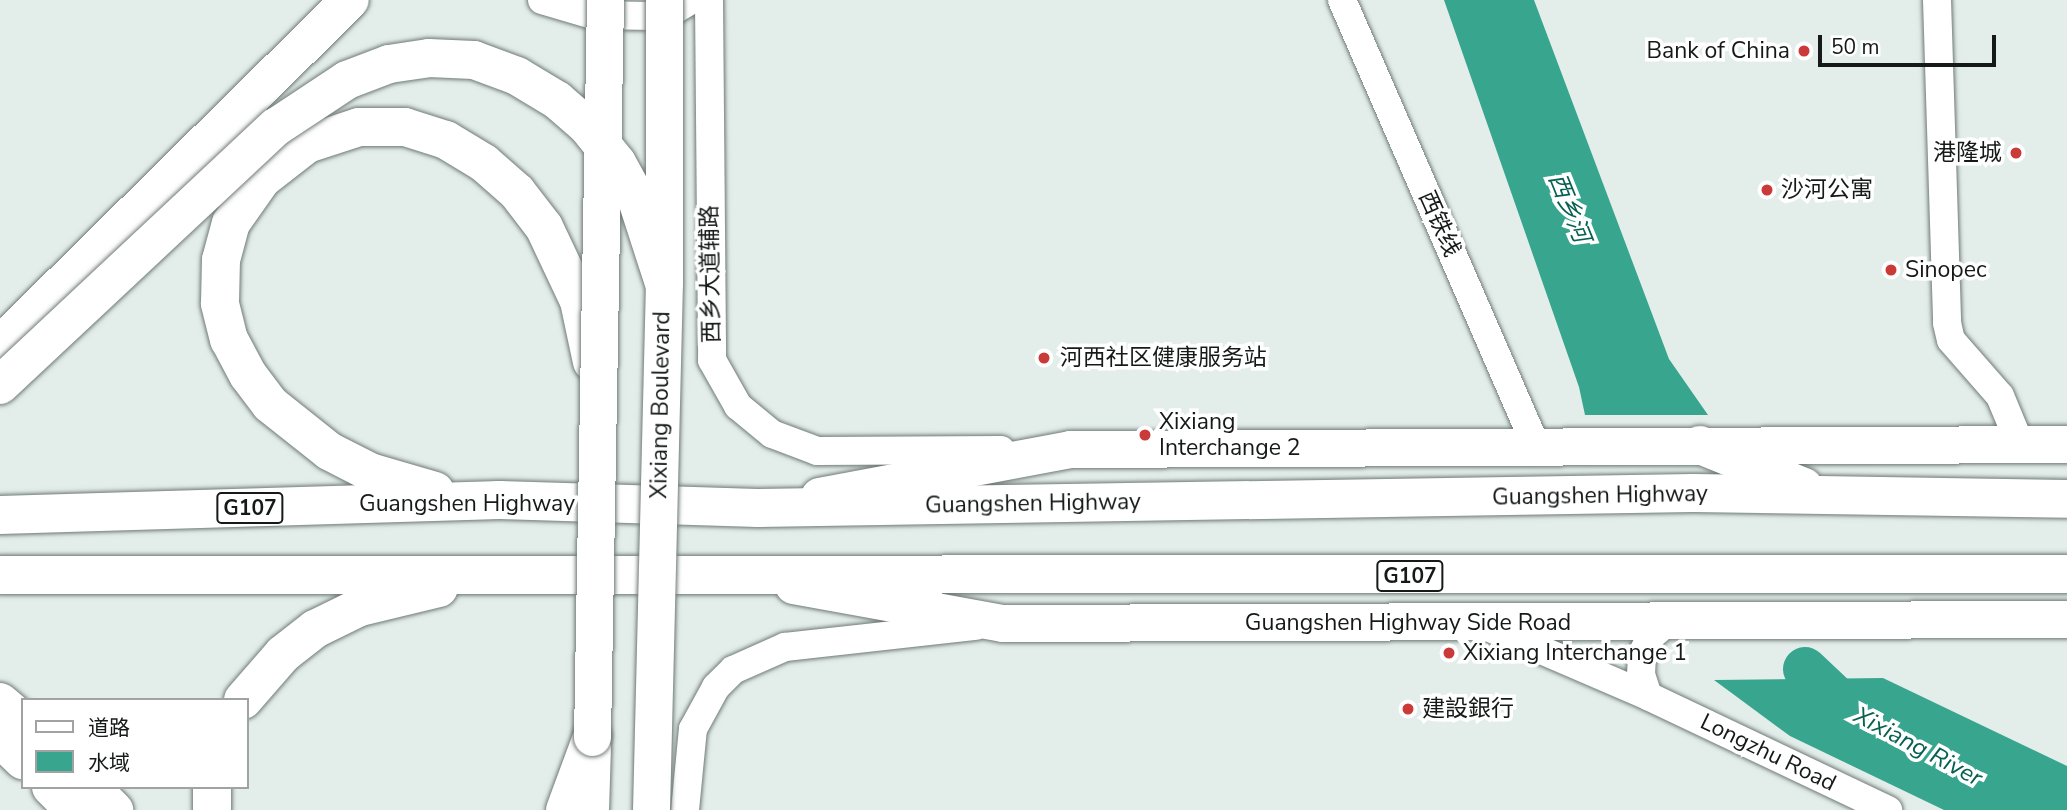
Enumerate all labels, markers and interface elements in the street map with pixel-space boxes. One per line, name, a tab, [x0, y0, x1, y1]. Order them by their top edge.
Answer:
scale bar	[1822, 21, 2000, 65]
text: 50 m	[1831, 33, 1880, 61]
place label: Bank of China	[1646, 37, 1790, 65]
marker: Bank of China	[1796, 43, 1812, 59]
place label: 港隆城	[1933, 139, 2002, 167]
marker: 港隆城	[2008, 145, 2024, 161]
water label: 西乡河	[1542, 169, 1596, 247]
place label: 沙河公寓	[1781, 176, 1873, 204]
marker: 沙河公寓	[1759, 182, 1775, 198]
street label: 西铁线	[1412, 187, 1466, 261]
street label: 西乡大道辅路	[696, 205, 726, 343]
place label: Sinopec	[1905, 256, 1987, 284]
marker: Sinopec	[1883, 262, 1899, 278]
street label: Xixiang Boulevard	[646, 311, 676, 499]
place label: 河西社区健康服务站	[1060, 344, 1267, 372]
marker: 河西社区健康服务站	[1034, 348, 1054, 368]
place label: Xixiang Interchange 2	[1159, 408, 1301, 462]
marker: Xixiang Interchange 2	[1137, 427, 1153, 443]
street label: Guangshen Highway	[1492, 480, 1708, 512]
street label: Guangshen Highway	[925, 488, 1141, 520]
road number: G107	[215, 490, 285, 526]
street label: Guangshen Highway	[359, 490, 575, 518]
road number: G107	[1375, 558, 1445, 594]
street label: Guangshen Highway Side Road	[1245, 609, 1571, 637]
place label: Xixiang Interchange 1	[1463, 639, 1687, 667]
marker: Xixiang Interchange 1	[1441, 645, 1457, 661]
place label: 建設銀行	[1422, 695, 1514, 723]
legend	[21, 698, 248, 789]
marker: 建設銀行	[1400, 701, 1416, 717]
water label: Xixiang River	[1849, 701, 1987, 793]
street label: Longzhu Road	[1696, 708, 1840, 798]
text: 道路	[88, 714, 130, 742]
text: 水域	[88, 749, 130, 777]

